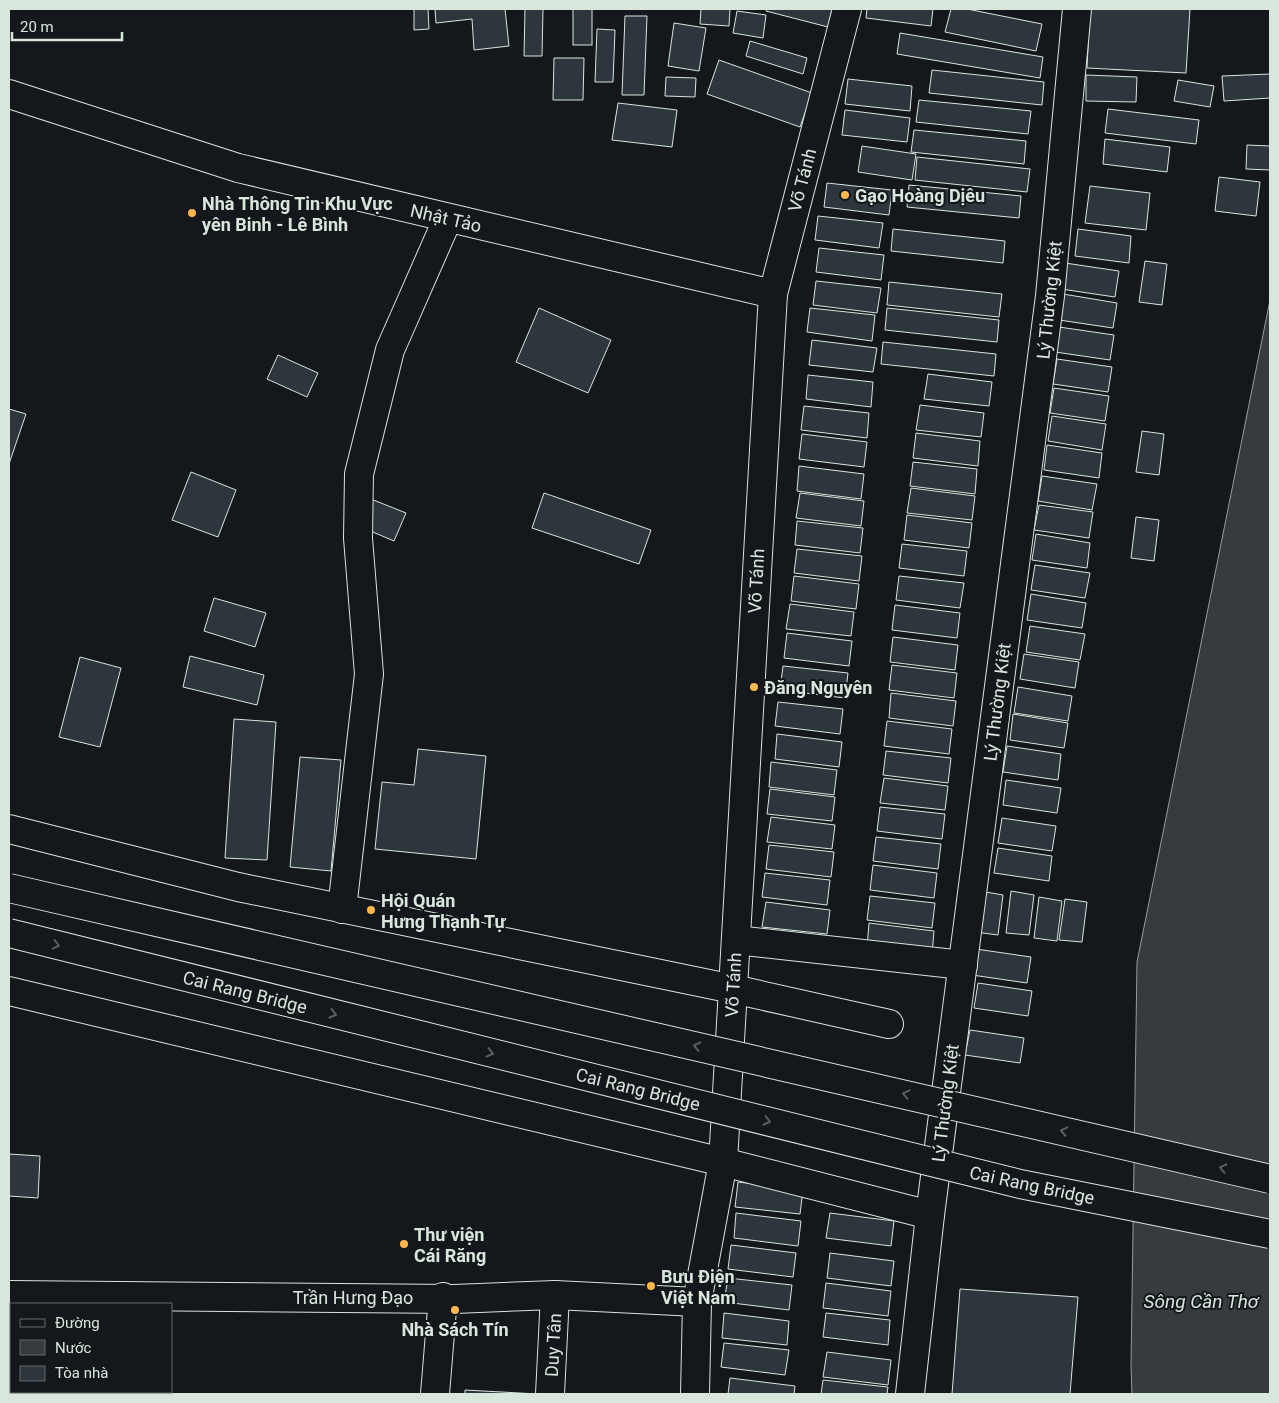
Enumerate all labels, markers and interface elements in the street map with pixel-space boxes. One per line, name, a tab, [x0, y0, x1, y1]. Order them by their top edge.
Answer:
scale bar	[12, 10, 122, 42]
text: 20 m	[20, 18, 54, 36]
street label: Võ Tánh	[783, 146, 821, 214]
place label: Gạo Hoàng Dịêu	[855, 185, 985, 206]
marker: Gạo Hoàng Dịêu	[839, 189, 851, 201]
place label: Nhà Thông Tin Khu Vực yên Binh - Lê Bình	[202, 193, 393, 235]
street label: Nhật Tảo	[408, 200, 484, 236]
marker: Nhà Thông Tin Khu Vực yên Binh - Lê Bình	[186, 207, 198, 219]
street label: Lý Thường Kiệt	[1032, 240, 1066, 360]
street label: Võ Tánh	[744, 548, 768, 614]
street label: Lý Thường Kiệt	[979, 642, 1015, 762]
place label: Đăng Nguyên	[764, 677, 872, 698]
marker: Đăng Nguyên	[748, 681, 760, 693]
place label: Hội Quán Hưng Thạnh Tự	[381, 890, 507, 932]
marker: Hội Quán Hưng Thạnh Tự	[365, 904, 377, 916]
one-way arrow	[52, 939, 61, 950]
street label: Võ Tánh	[721, 952, 745, 1018]
street label: Cai Rang Bridge	[181, 966, 309, 1018]
one-way arrow	[328, 1008, 337, 1019]
one-way arrow	[692, 1041, 701, 1052]
street label: Lý Thường Kiệt	[927, 1043, 963, 1163]
one-way arrow	[486, 1047, 495, 1058]
street label: Cai Rang Bridge	[574, 1063, 702, 1115]
one-way arrow	[902, 1089, 911, 1100]
one-way arrow	[763, 1115, 772, 1126]
one-way arrow	[1060, 1126, 1069, 1137]
street label: Cai Rang Bridge	[968, 1162, 1096, 1208]
one-way arrow	[1218, 1163, 1227, 1174]
place label: Thư viện Cái Răng	[414, 1224, 486, 1266]
marker: Thư viện Cái Răng	[398, 1238, 410, 1250]
place label: Bưu Điện Việt Nam	[661, 1266, 736, 1308]
marker: Bưu Điện Việt Nam	[645, 1280, 657, 1292]
street label: Trần Hưng Đạo	[293, 1287, 413, 1308]
water label: Sông Cần Thơ	[1144, 1290, 1260, 1313]
legend	[10, 1303, 172, 1393]
marker: Nhà Sách Tín	[449, 1304, 461, 1316]
street label: Duy Tân	[541, 1313, 565, 1377]
text: Đường	[55, 1314, 100, 1332]
place label: Nhà Sách Tín	[401, 1319, 509, 1340]
text: Nước	[55, 1339, 92, 1357]
text: Tòa nhà	[55, 1364, 108, 1382]

